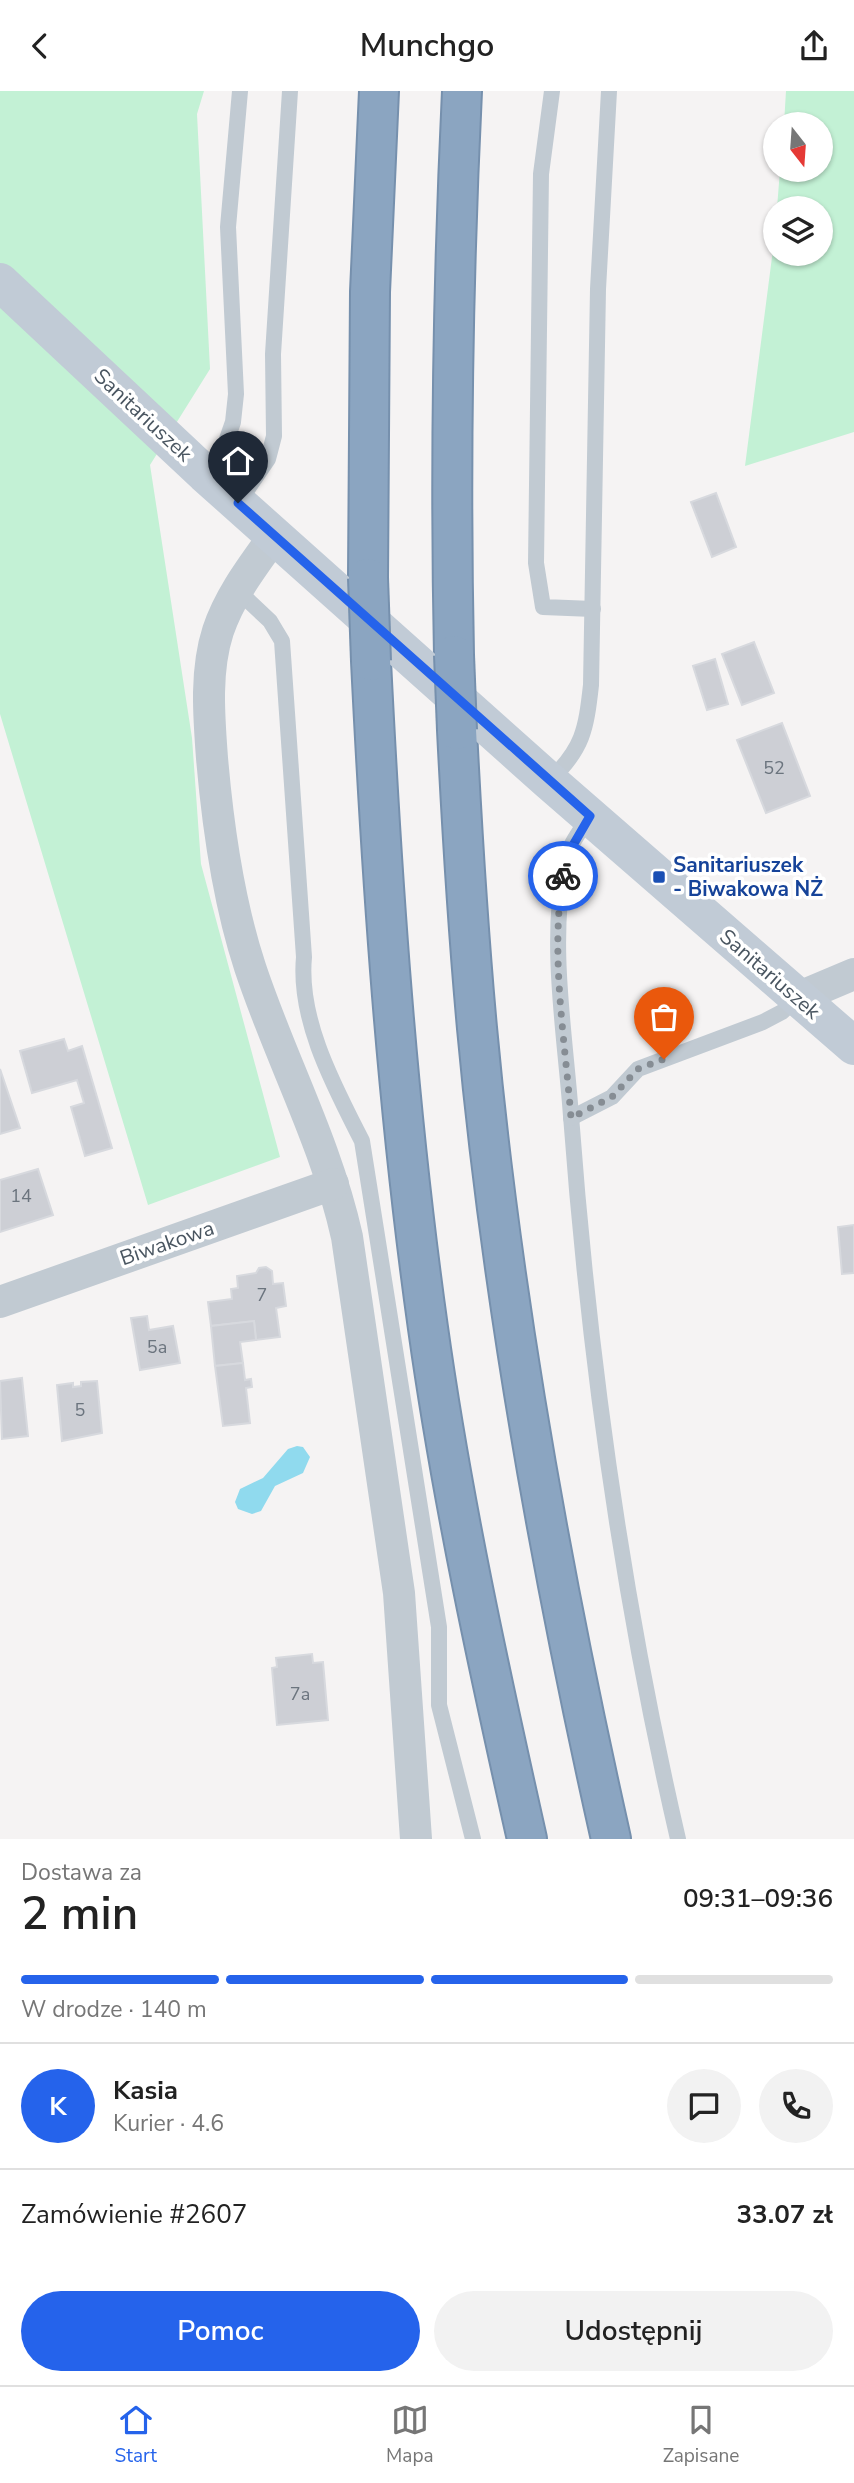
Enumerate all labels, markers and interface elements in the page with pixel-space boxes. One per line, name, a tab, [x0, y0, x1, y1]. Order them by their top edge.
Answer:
text: Munchgo	[360, 24, 494, 67]
icon: back	[21, 27, 59, 65]
icon: share	[795, 27, 833, 65]
north arrow	[763, 112, 833, 182]
map controls	[763, 112, 833, 266]
button: layers	[763, 196, 833, 266]
street label: Sanitariuszek	[88, 362, 199, 468]
pin	[208, 431, 268, 503]
icon: home	[219, 442, 257, 480]
house number: 52	[763, 756, 785, 780]
courier	[528, 841, 598, 911]
place label: Sanitariuszek - Biwakowa NŻ	[673, 851, 823, 903]
icon: bike	[544, 857, 582, 895]
marker: Sanitariuszek - Biwakowa NŻ	[651, 869, 667, 885]
street label: Sanitariuszek	[714, 923, 827, 1026]
pin	[634, 987, 694, 1059]
icon: bag	[645, 998, 683, 1036]
house number: 14	[10, 1184, 32, 1208]
street label: Biwakowa	[116, 1214, 218, 1272]
house number: 7	[257, 1283, 267, 1307]
house number: 5a	[147, 1335, 167, 1359]
house number: 5	[75, 1398, 85, 1422]
house number: 7a	[290, 1682, 310, 1706]
text: Dostawa za	[21, 1857, 142, 1888]
text: 09:31–09:36	[683, 1881, 833, 1916]
text: 2 min	[21, 1882, 138, 1945]
text: W drodze · 140 m	[21, 1994, 207, 2025]
button: chat	[667, 2069, 741, 2143]
button: phone	[759, 2069, 833, 2143]
text: Kasia	[113, 2073, 178, 2108]
text: K	[49, 2089, 67, 2124]
text: Kurier · 4.6	[113, 2108, 224, 2139]
text: Zamówienie #2607	[21, 2197, 247, 2232]
text: 33.07 zł	[737, 2197, 833, 2232]
button: Pomoc	[21, 2291, 420, 2371]
button: Udostępnij	[434, 2291, 833, 2371]
tab: Start	[115, 2401, 157, 2469]
tab: Mapa	[386, 2401, 434, 2469]
tab: Zapisane	[663, 2401, 739, 2469]

